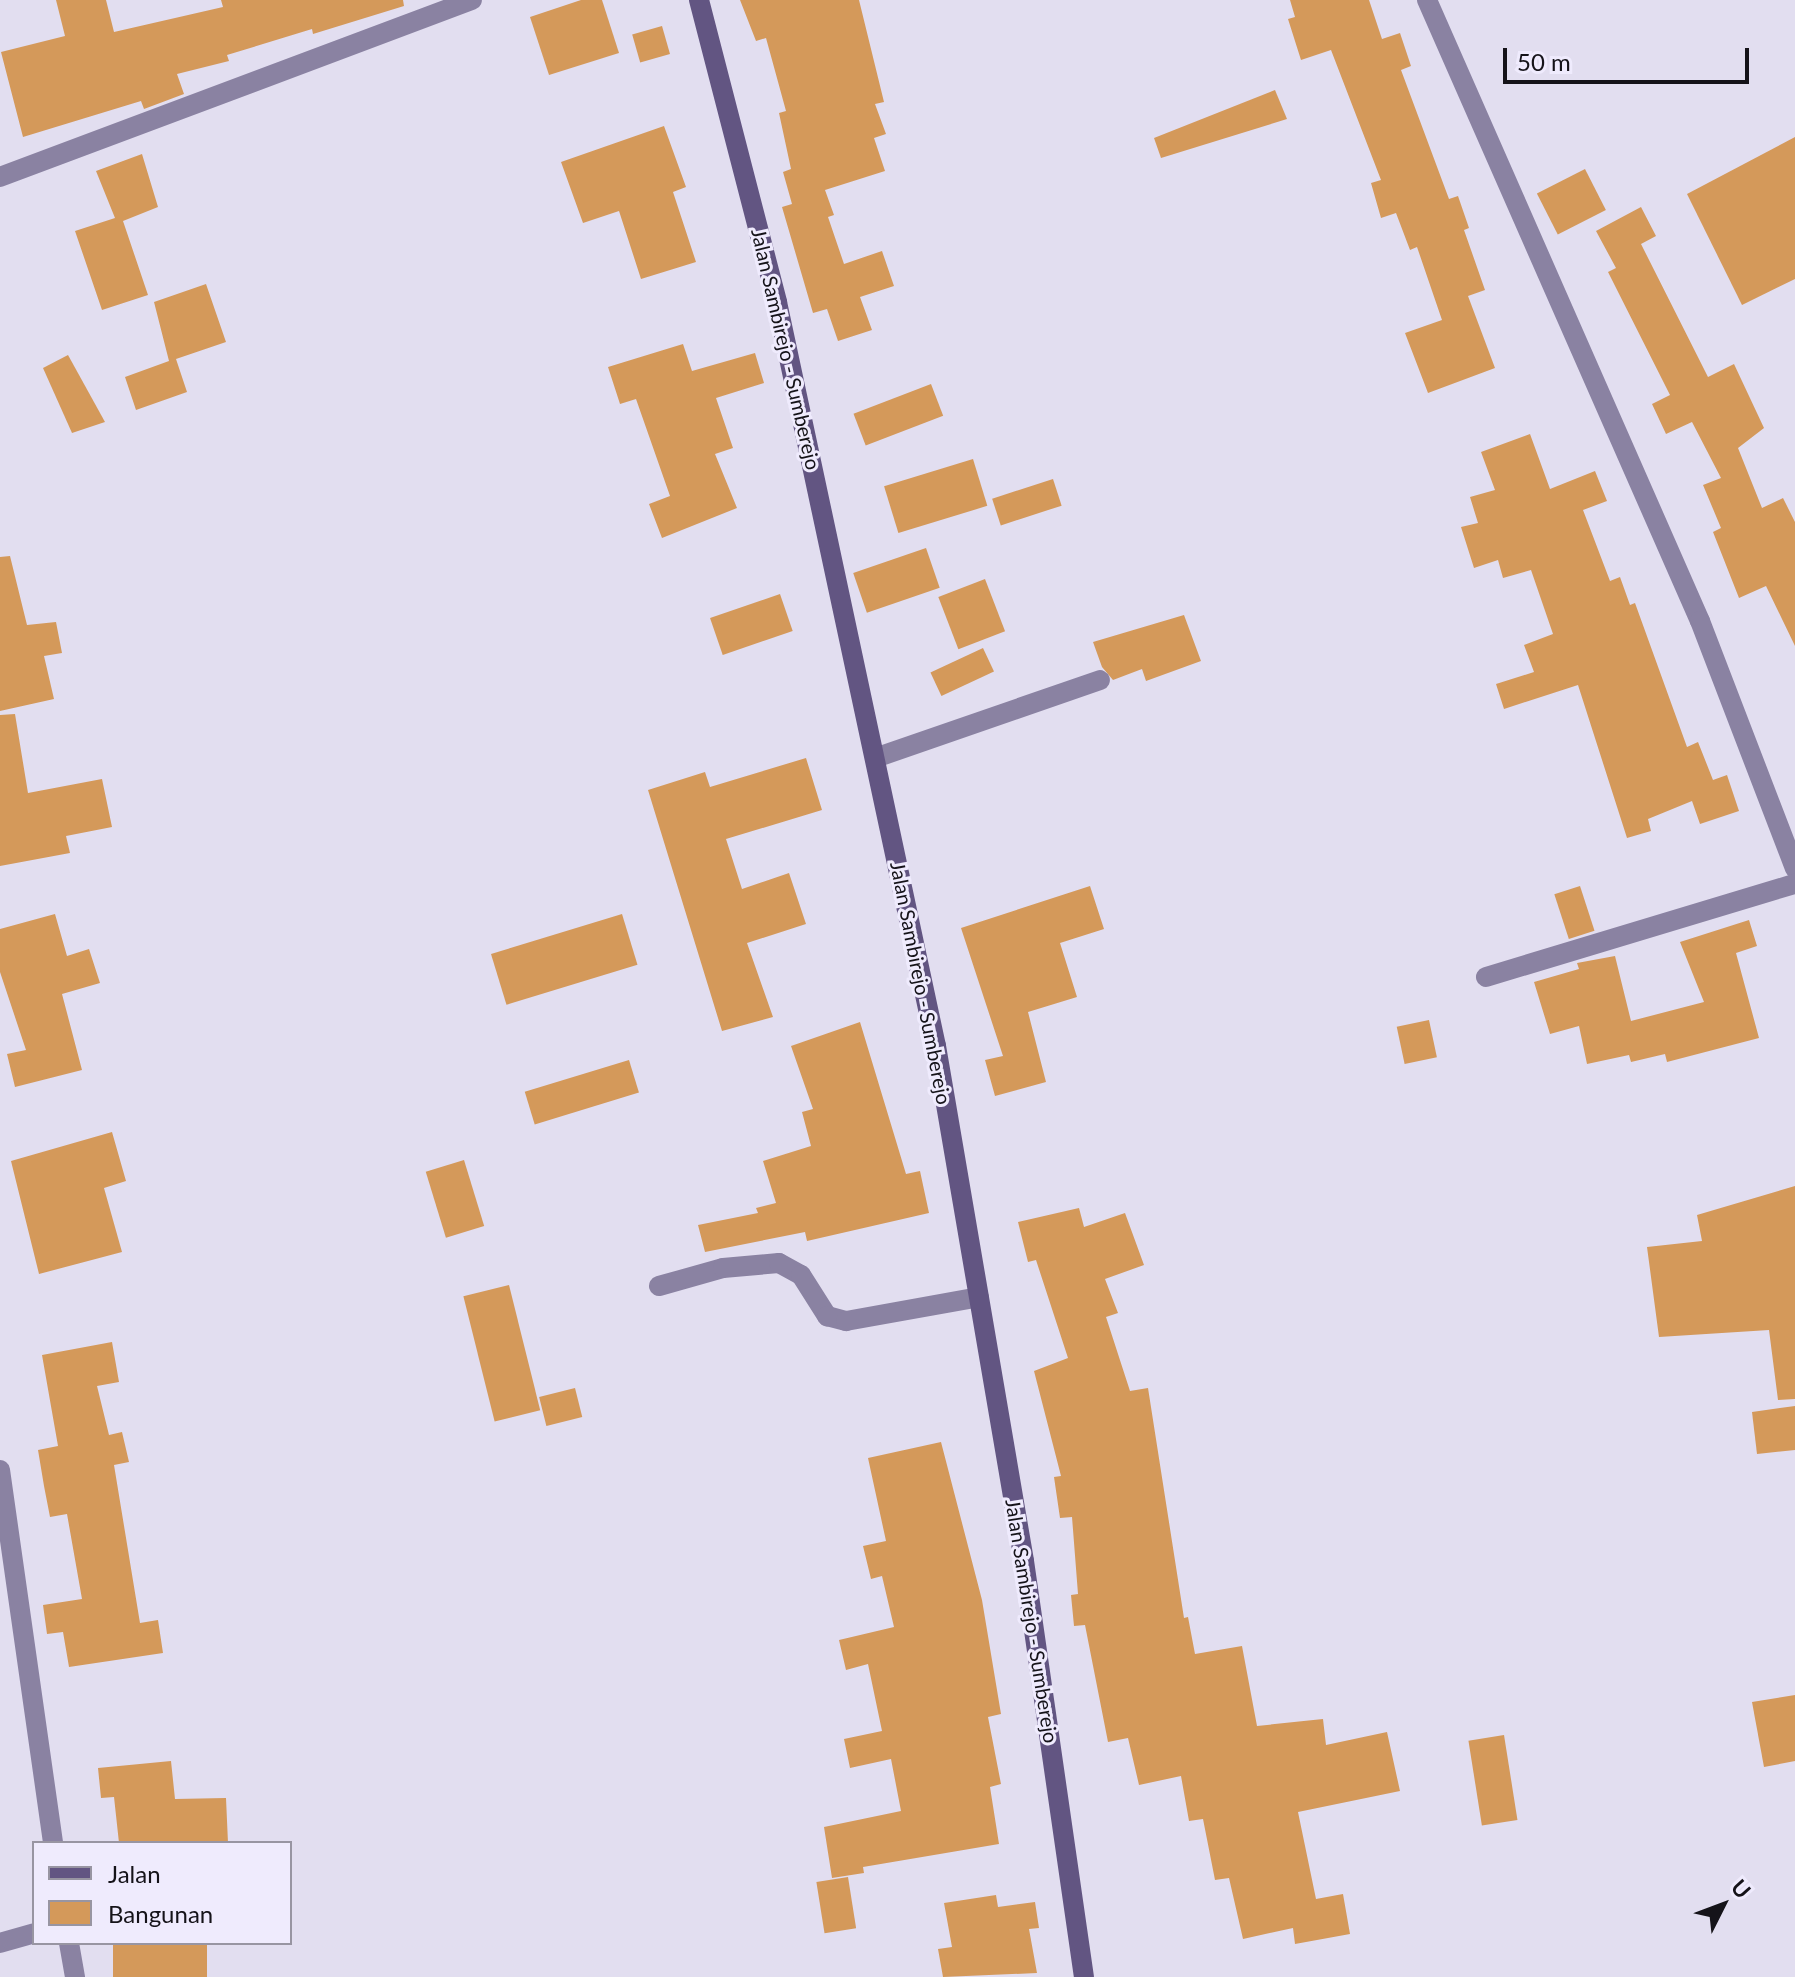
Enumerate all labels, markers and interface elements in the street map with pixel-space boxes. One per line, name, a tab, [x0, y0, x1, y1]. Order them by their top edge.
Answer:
scale bar	[1507, 32, 1753, 82]
text: 50 m	[1517, 47, 1571, 76]
street label: Jalan Sambirejo - Sumberejo	[747, 226, 825, 472]
street label: Jalan Sambirejo - Sumberejo	[886, 860, 956, 1106]
street label: Jalan Sambirejo - Sumberejo	[1001, 1497, 1063, 1745]
legend	[32, 1841, 292, 1945]
text: Jalan	[108, 1859, 161, 1888]
north arrow	[1683, 1865, 1763, 1945]
text: U	[1726, 1874, 1757, 1904]
text: Bangunan	[108, 1899, 213, 1928]

